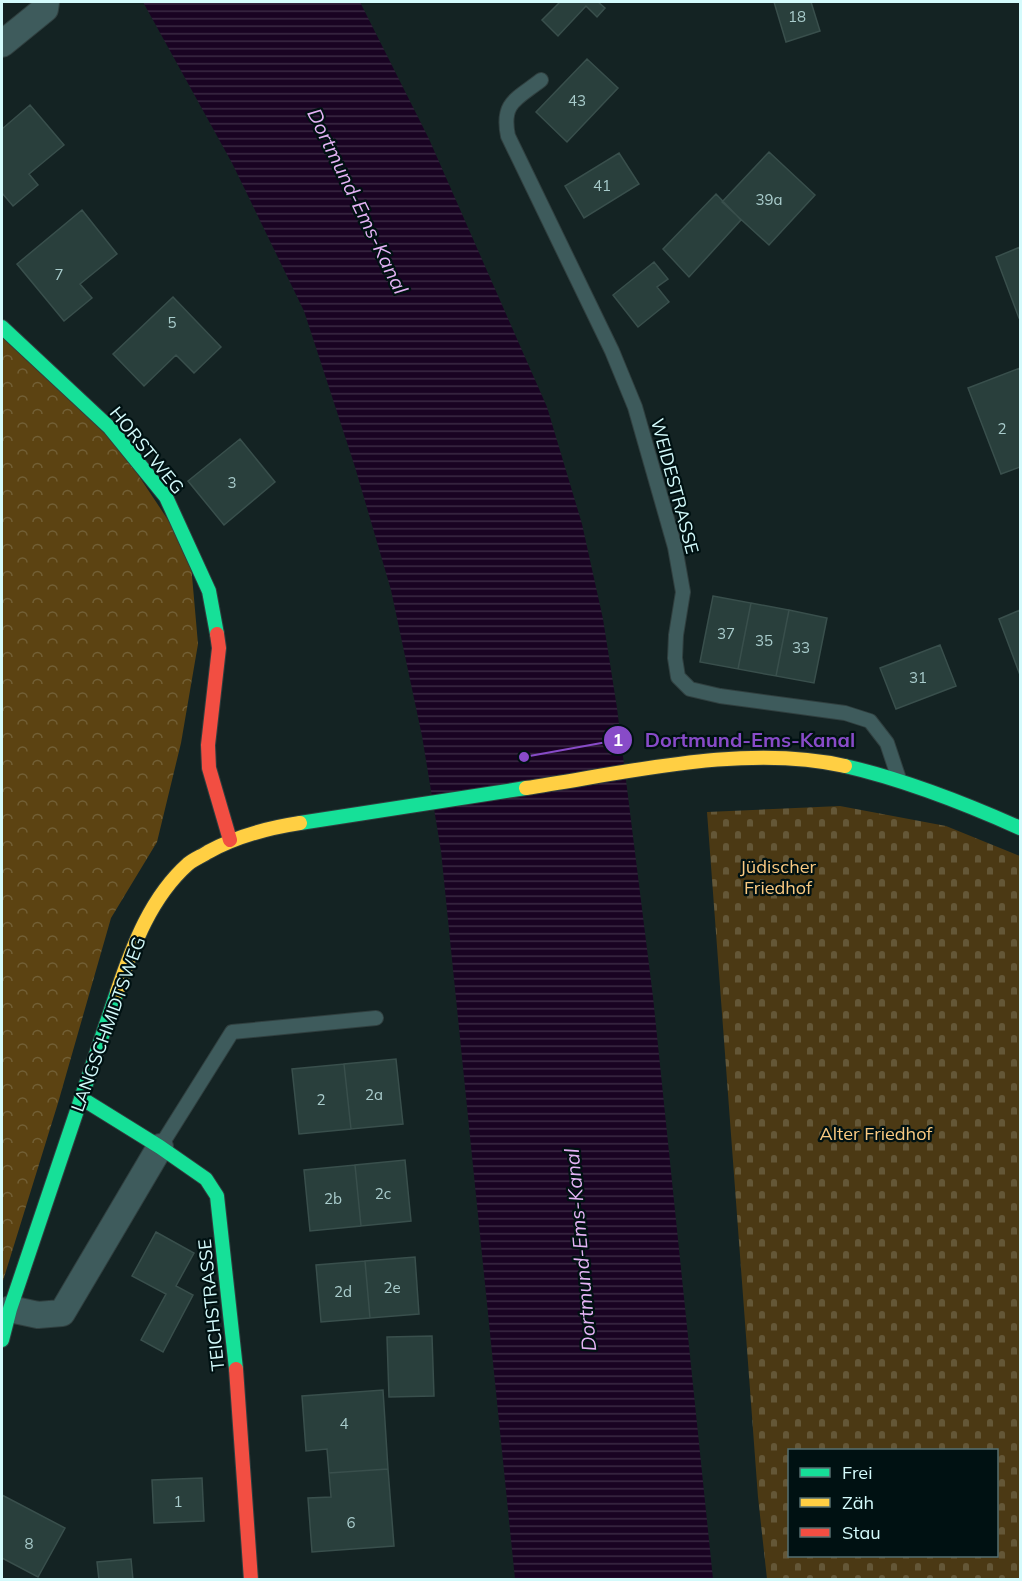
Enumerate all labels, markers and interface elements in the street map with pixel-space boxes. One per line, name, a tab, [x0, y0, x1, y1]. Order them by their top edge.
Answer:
house number: 18	[788, 7, 806, 26]
house number: 43	[568, 91, 586, 110]
water label: Dortmund-Ems-Kanal	[302, 104, 414, 298]
house number: 41	[593, 176, 611, 195]
house number: 39a	[755, 190, 783, 209]
house number: 7	[54, 265, 64, 284]
house number: 5	[167, 313, 177, 332]
street label: HORSTWEG	[105, 402, 189, 498]
street label: WEIDESTRASSE	[646, 416, 704, 556]
house number: 2	[997, 419, 1007, 438]
house number: 3	[227, 473, 237, 492]
house number: 37	[717, 624, 735, 643]
house number: 35	[755, 631, 773, 650]
house number: 33	[792, 638, 810, 657]
house number: 31	[909, 668, 927, 687]
callout: Dortmund-Ems-Kanal	[603, 721, 867, 759]
text: Dortmund-Ems-Kanal	[645, 727, 855, 752]
text: 1	[613, 728, 623, 751]
park label: Jüdischer Friedhof	[740, 855, 817, 899]
street label: LANGSCHMIDTSWEG	[66, 933, 150, 1115]
house number: 2a	[365, 1085, 383, 1104]
house number: 2	[316, 1090, 326, 1109]
park label: Alter Friedhof	[820, 1122, 933, 1145]
water label: Dortmund-Ems-Kanal	[559, 1147, 601, 1352]
house number: 2c	[375, 1184, 391, 1203]
house number: 2b	[324, 1189, 342, 1208]
street label: TEICHSTRASSE	[193, 1238, 229, 1372]
house number: 2e	[383, 1278, 401, 1297]
house number: 2d	[334, 1282, 352, 1301]
house number: 4	[339, 1414, 349, 1433]
legend	[788, 1449, 998, 1557]
text: Frei	[842, 1461, 872, 1484]
text: Zäh	[842, 1491, 874, 1514]
house number: 1	[173, 1492, 183, 1511]
house number: 6	[346, 1513, 356, 1532]
text: Stau	[842, 1521, 881, 1544]
house number: 8	[24, 1534, 34, 1553]

